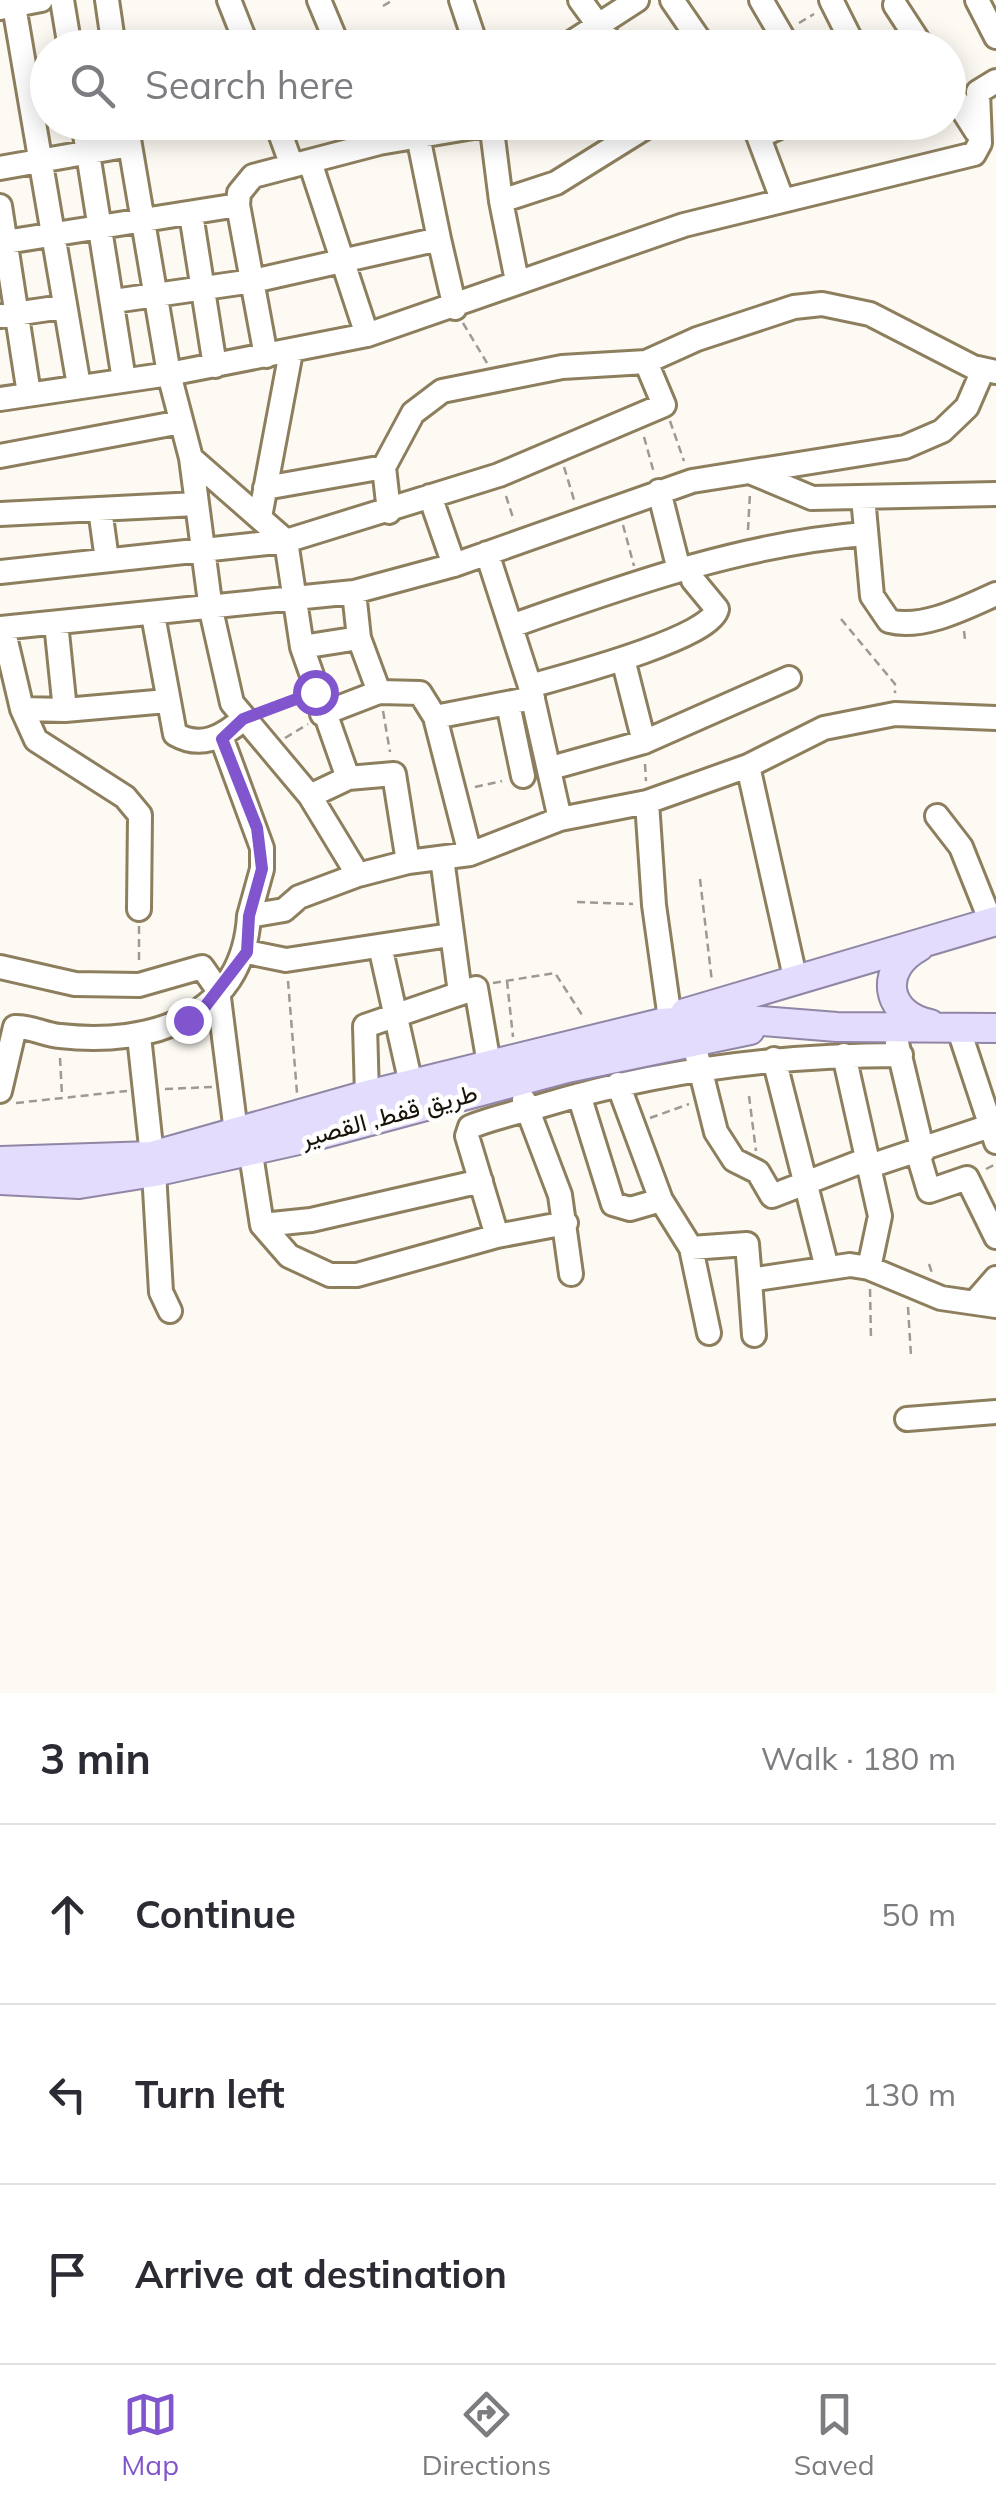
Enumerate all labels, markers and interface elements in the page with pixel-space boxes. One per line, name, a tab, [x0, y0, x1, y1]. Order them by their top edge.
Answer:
search box	[30, 30, 966, 140]
icon: search	[65, 58, 120, 113]
text: Search here	[145, 61, 354, 109]
route start	[293, 670, 339, 716]
route end	[166, 998, 212, 1044]
street label: طريق قفط, القصير	[296, 1076, 481, 1154]
text: 3 min	[40, 1732, 151, 1785]
text: Walk · 180 m	[761, 1738, 956, 1778]
icon: ahead	[40, 1887, 95, 1942]
text: Continue	[135, 1890, 296, 1938]
text: 50 m	[881, 1894, 956, 1934]
icon: left	[40, 2067, 95, 2122]
text: Turn left	[135, 2070, 285, 2118]
text: 130 m	[862, 2074, 956, 2114]
icon: arrive	[40, 2247, 95, 2302]
text: Arrive at destination	[135, 2250, 507, 2298]
tab: Map	[121, 2387, 179, 2482]
tab: Directions	[422, 2387, 551, 2482]
tab: Saved	[794, 2387, 875, 2482]

